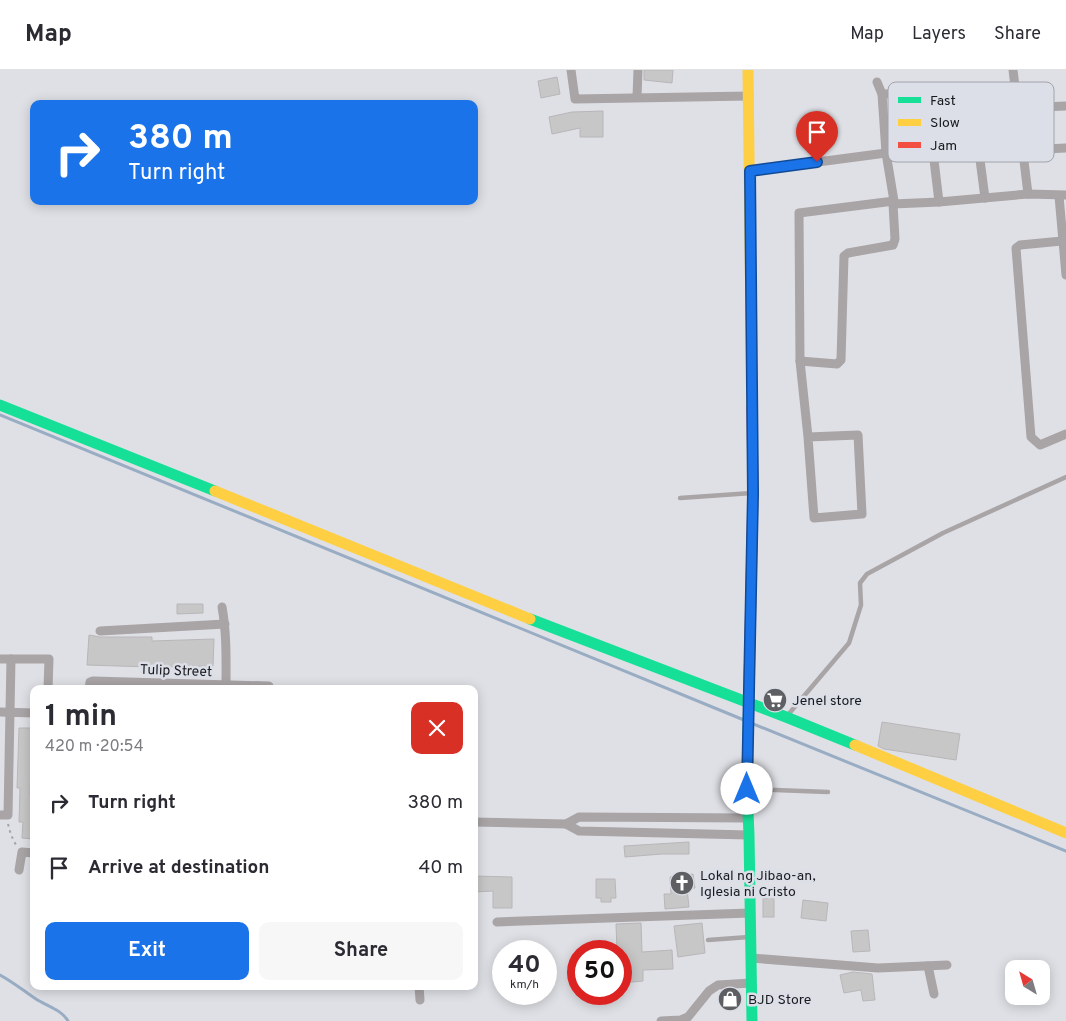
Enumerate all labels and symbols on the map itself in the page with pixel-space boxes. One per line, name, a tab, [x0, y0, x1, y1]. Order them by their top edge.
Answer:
legend	[888, 82, 1054, 162]
text: Fast	[930, 93, 956, 110]
pin	[796, 111, 838, 162]
text: Slow	[930, 115, 960, 132]
text: Jam	[930, 138, 957, 155]
street label: Tulip Street	[139, 662, 212, 681]
supermarket icon: Jenel store	[762, 687, 788, 713]
place label: Jenel store	[792, 693, 862, 710]
position arrow	[720, 762, 772, 814]
place label: Lokal ng Jibao-an, Iglesia ni Cristo	[700, 868, 816, 901]
church icon: Lokal ng Jibao-an, Iglesia ni Cristo	[669, 870, 695, 896]
speed limit sign: 50	[567, 940, 632, 1005]
north arrow	[1005, 960, 1050, 1005]
shop icon: BJD Store	[717, 986, 743, 1012]
place label: BJD Store	[748, 992, 811, 1009]

